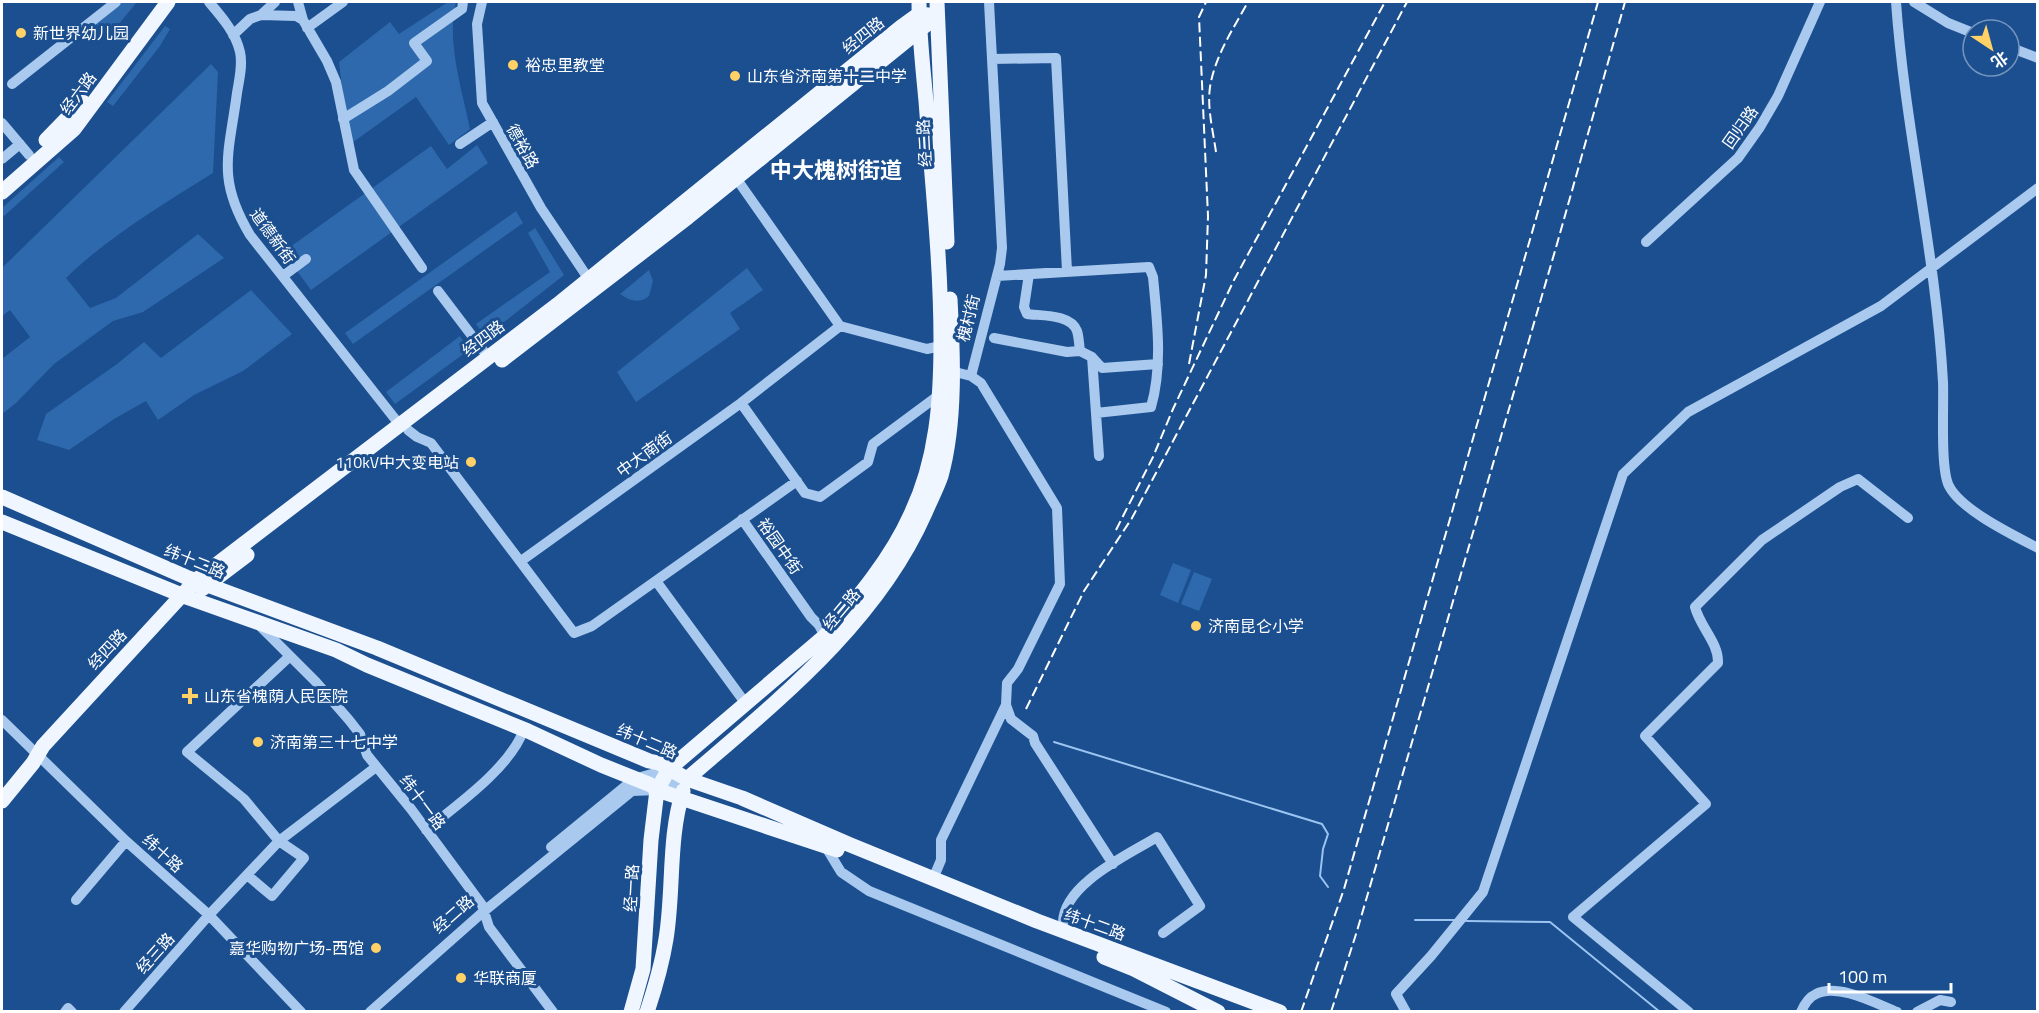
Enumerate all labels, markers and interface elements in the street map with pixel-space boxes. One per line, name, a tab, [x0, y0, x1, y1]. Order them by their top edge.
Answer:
street label: 经四路	[837, 11, 889, 59]
north arrow	[1961, 18, 2021, 78]
place label: 新世界幼儿园	[33, 21, 129, 45]
marker: 新世界幼儿园	[14, 26, 28, 40]
text: 北	[1986, 46, 2013, 75]
place label: 裕忠里教堂	[525, 53, 605, 77]
marker: 裕忠里教堂	[506, 58, 520, 72]
place label: 山东省济南第十二中学	[747, 64, 907, 88]
street label: 经六路	[54, 67, 102, 119]
marker: 山东省济南第十二中学	[728, 69, 742, 83]
street label: 回归路	[1716, 100, 1764, 154]
street label: 经二路	[911, 118, 937, 168]
street label: 德裕路	[501, 119, 545, 173]
district label: 中大槐树街道	[770, 153, 902, 187]
street label: 道德新街	[244, 203, 302, 269]
street label: 槐村街	[951, 292, 985, 344]
street label: 经四路	[457, 314, 509, 362]
street label: 中大南街	[611, 425, 677, 483]
place label: 110kV中大变电站	[335, 450, 459, 474]
marker: 110kV中大变电站	[464, 455, 478, 469]
street label: 裕园中街	[752, 513, 808, 579]
street label: 纬十二路	[161, 538, 229, 584]
street label: 经二路	[816, 583, 866, 635]
place label: 济南昆仑小学	[1208, 614, 1304, 638]
marker: 济南昆仑小学	[1189, 619, 1203, 633]
street label: 经四路	[82, 623, 132, 675]
place label: 山东省槐荫人民医院	[204, 684, 348, 708]
marker: 山东省槐荫人民医院	[181, 687, 199, 705]
street label: 纬十二路	[613, 717, 681, 765]
place label: 济南第三十七中学	[270, 730, 398, 754]
marker: 济南第三十七中学	[251, 735, 265, 749]
street label: 纬十一路	[394, 769, 452, 835]
street label: 纬十路	[137, 828, 189, 878]
street label: 经一路	[618, 863, 644, 913]
street label: 经二路	[427, 889, 479, 939]
street label: 纬十二路	[1061, 902, 1129, 946]
street label: 经三路	[130, 927, 180, 979]
place label: 嘉华购物广场-西馆	[229, 936, 364, 960]
marker: 嘉华购物广场-西馆	[369, 941, 383, 955]
scale bar	[1829, 956, 1950, 994]
text: 100 m	[1838, 963, 1887, 990]
place label: 华联商厦	[473, 966, 537, 990]
marker: 华联商厦	[454, 971, 468, 985]

